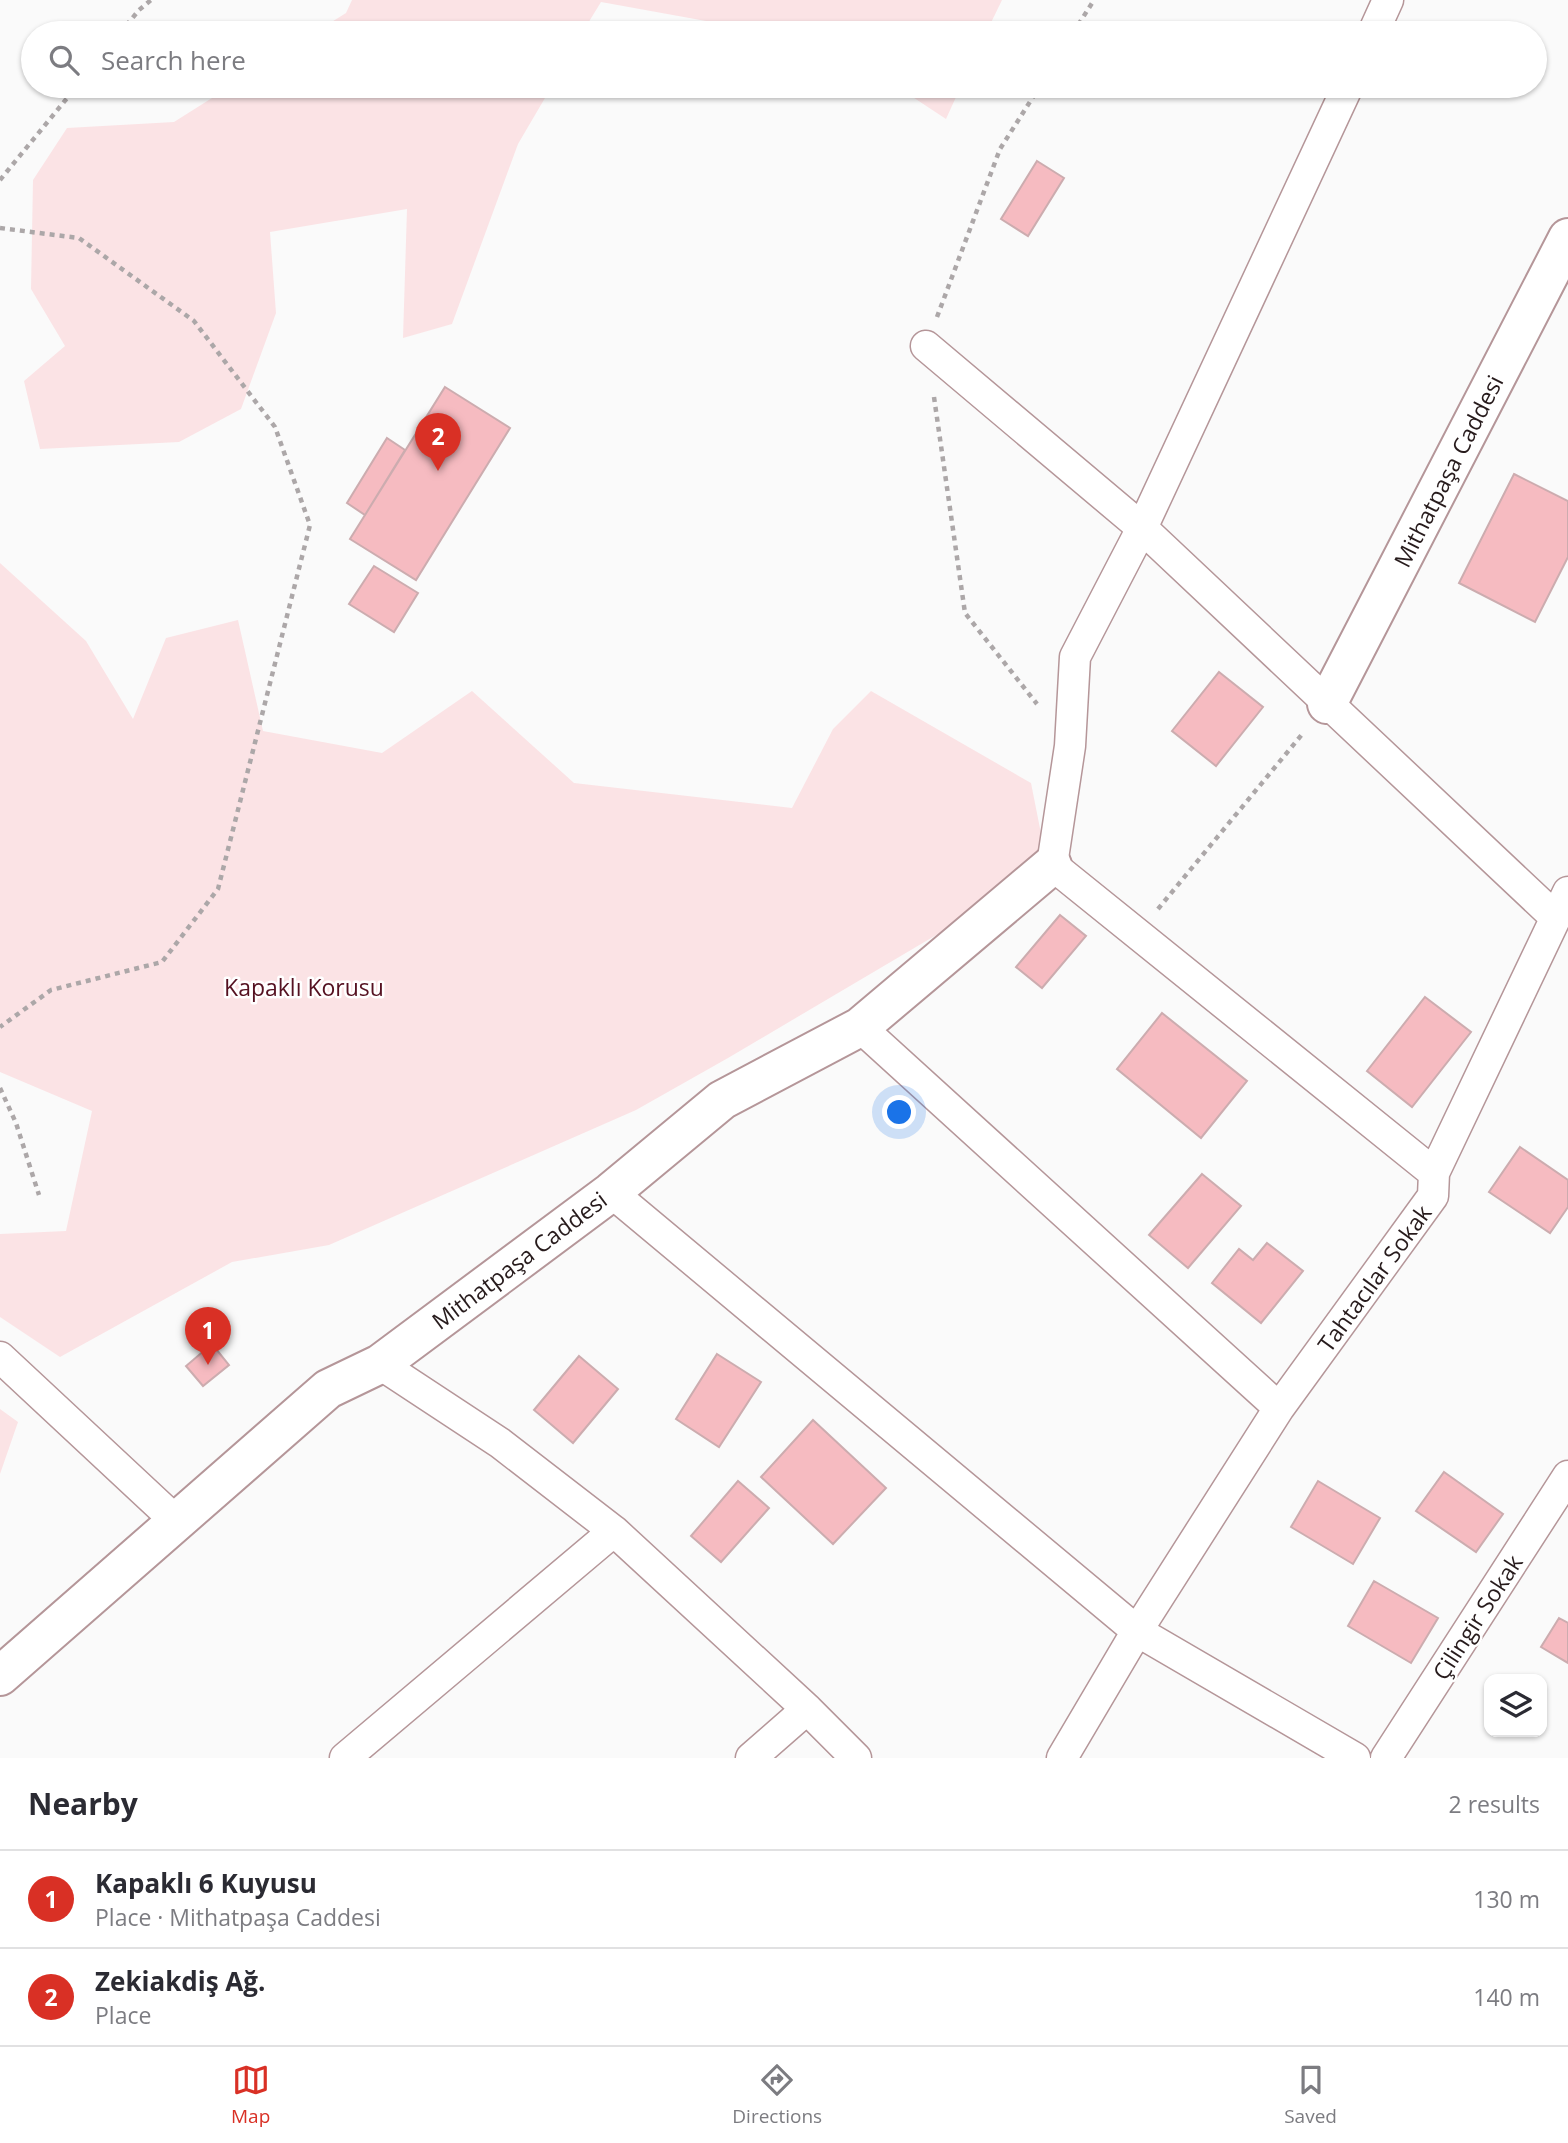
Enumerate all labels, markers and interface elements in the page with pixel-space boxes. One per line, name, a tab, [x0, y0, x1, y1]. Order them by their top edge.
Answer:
search box	[21, 21, 1547, 98]
icon: search	[45, 41, 83, 79]
text: Search here	[101, 42, 246, 78]
street label: Mithatpaşa Caddesi	[1386, 370, 1510, 572]
pin: 2	[415, 413, 461, 471]
park label: Kapaklı Korusu	[224, 971, 384, 1003]
your location	[882, 1095, 916, 1129]
street label: Mithatpaşa Caddesi	[425, 1184, 613, 1336]
street label: Tahtacılar Sokak	[1310, 1198, 1438, 1358]
pin: 1	[185, 1307, 231, 1365]
street label: Çilingir Sokak	[1425, 1548, 1529, 1686]
map controls	[1484, 1674, 1547, 1737]
button: layers	[1484, 1674, 1547, 1737]
text: Nearby	[28, 1783, 138, 1824]
text: 2 results	[1449, 1788, 1540, 1820]
text: Kapaklı 6 Kuyusu	[95, 1865, 317, 1901]
text: 1	[44, 1883, 58, 1915]
text: 130 m	[1473, 1883, 1540, 1915]
text: Place · Mithatpaşa Caddesi	[95, 1901, 381, 1933]
text: Zekiakdiş Ağ.	[95, 1963, 265, 1999]
text: 2	[44, 1981, 58, 2013]
text: 140 m	[1473, 1981, 1540, 2013]
text: Place	[95, 1999, 151, 2031]
tab: Map	[231, 2061, 270, 2129]
tab: Directions	[732, 2061, 822, 2129]
tab: Saved	[1284, 2061, 1337, 2129]

